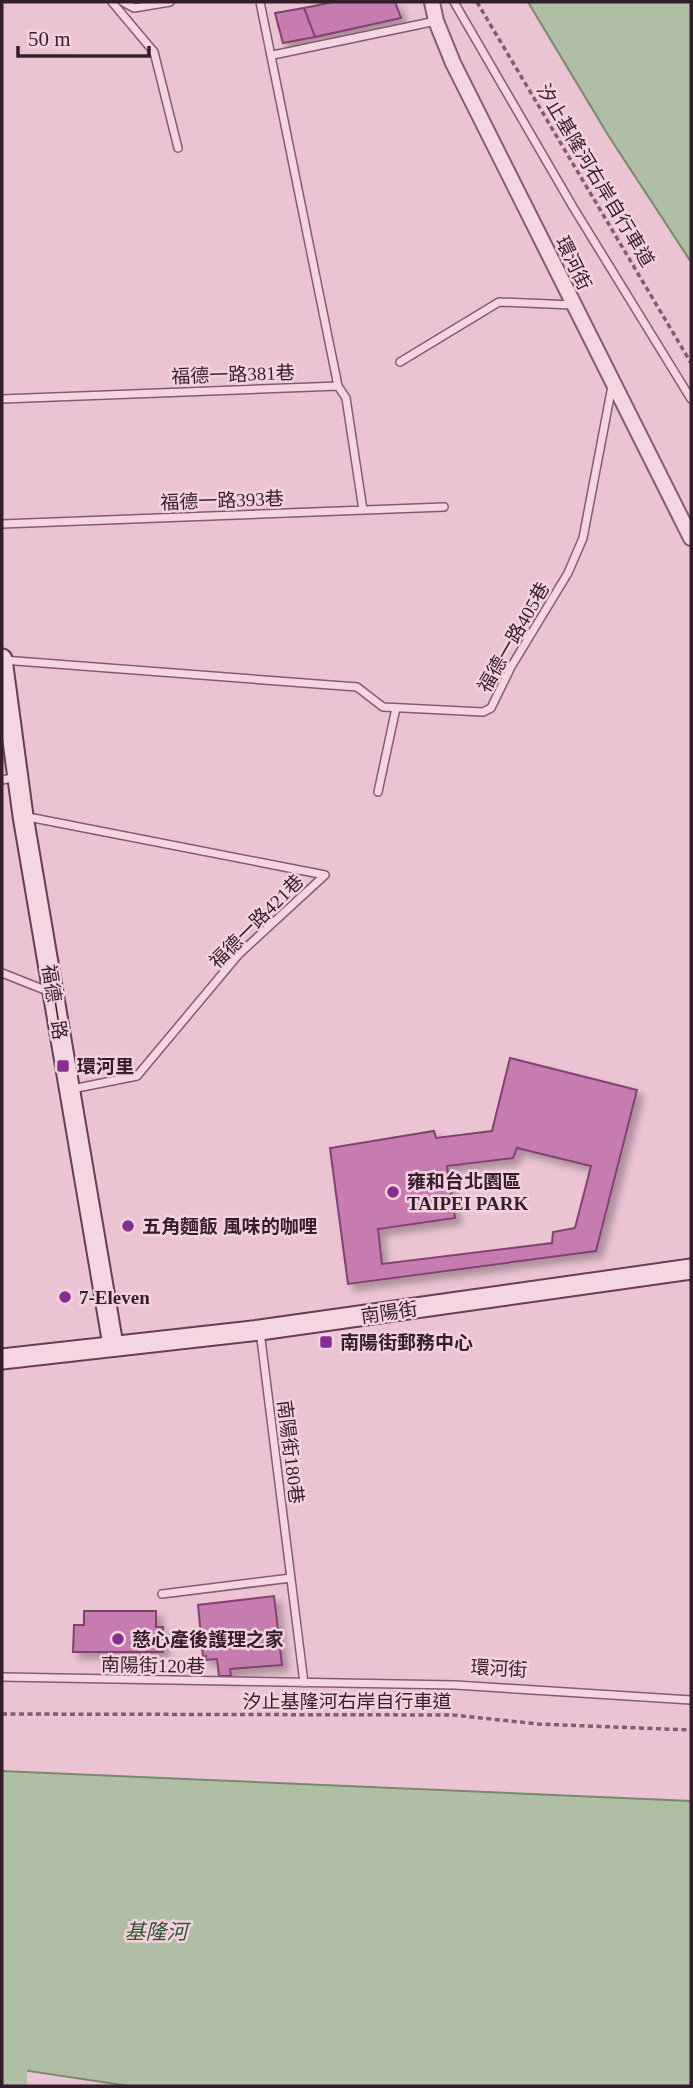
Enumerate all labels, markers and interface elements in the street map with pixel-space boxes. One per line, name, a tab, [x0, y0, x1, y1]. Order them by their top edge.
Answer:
scale bar	[18, 14, 149, 58]
text: 50 m	[28, 27, 71, 51]
street label: 汐止基隆河右岸自行車道	[533, 80, 658, 270]
street label: 環河街	[552, 233, 595, 293]
street label: 福德一路381巷	[171, 362, 295, 387]
street label: 福德一路393巷	[160, 488, 284, 513]
street label: 福德一路405巷	[473, 579, 553, 696]
street label: 福德一路421巷	[205, 870, 307, 972]
street label: 福德一路	[38, 963, 71, 1041]
place label: 環河里	[77, 1056, 134, 1077]
marker: 環河里	[55, 1058, 71, 1074]
place label: 雍和台北園區 TAIPEI PARK	[407, 1171, 528, 1214]
marker: 雍和台北園區 TAIPEI PARK	[385, 1184, 401, 1200]
place label: 五角麵飯 風味的咖哩	[142, 1216, 318, 1237]
marker: 五角麵飯 風味的咖哩	[120, 1218, 136, 1234]
place label: 7-Eleven	[79, 1287, 150, 1308]
marker: 7-Eleven	[57, 1289, 73, 1305]
street label: 南陽街	[359, 1298, 419, 1327]
place label: 南陽街郵務中心	[340, 1332, 473, 1353]
marker: 南陽街郵務中心	[318, 1334, 334, 1350]
street label: 南陽街180巷	[274, 1399, 307, 1505]
place label: 慈心產後護理之家	[132, 1629, 284, 1650]
marker: 慈心產後護理之家	[110, 1631, 126, 1647]
street label: 南陽街120巷	[101, 1654, 205, 1677]
street label: 環河街	[470, 1657, 528, 1680]
street label: 汐止基隆河右岸自行車道	[242, 1691, 452, 1712]
water label: 基隆河	[125, 1920, 191, 1944]

